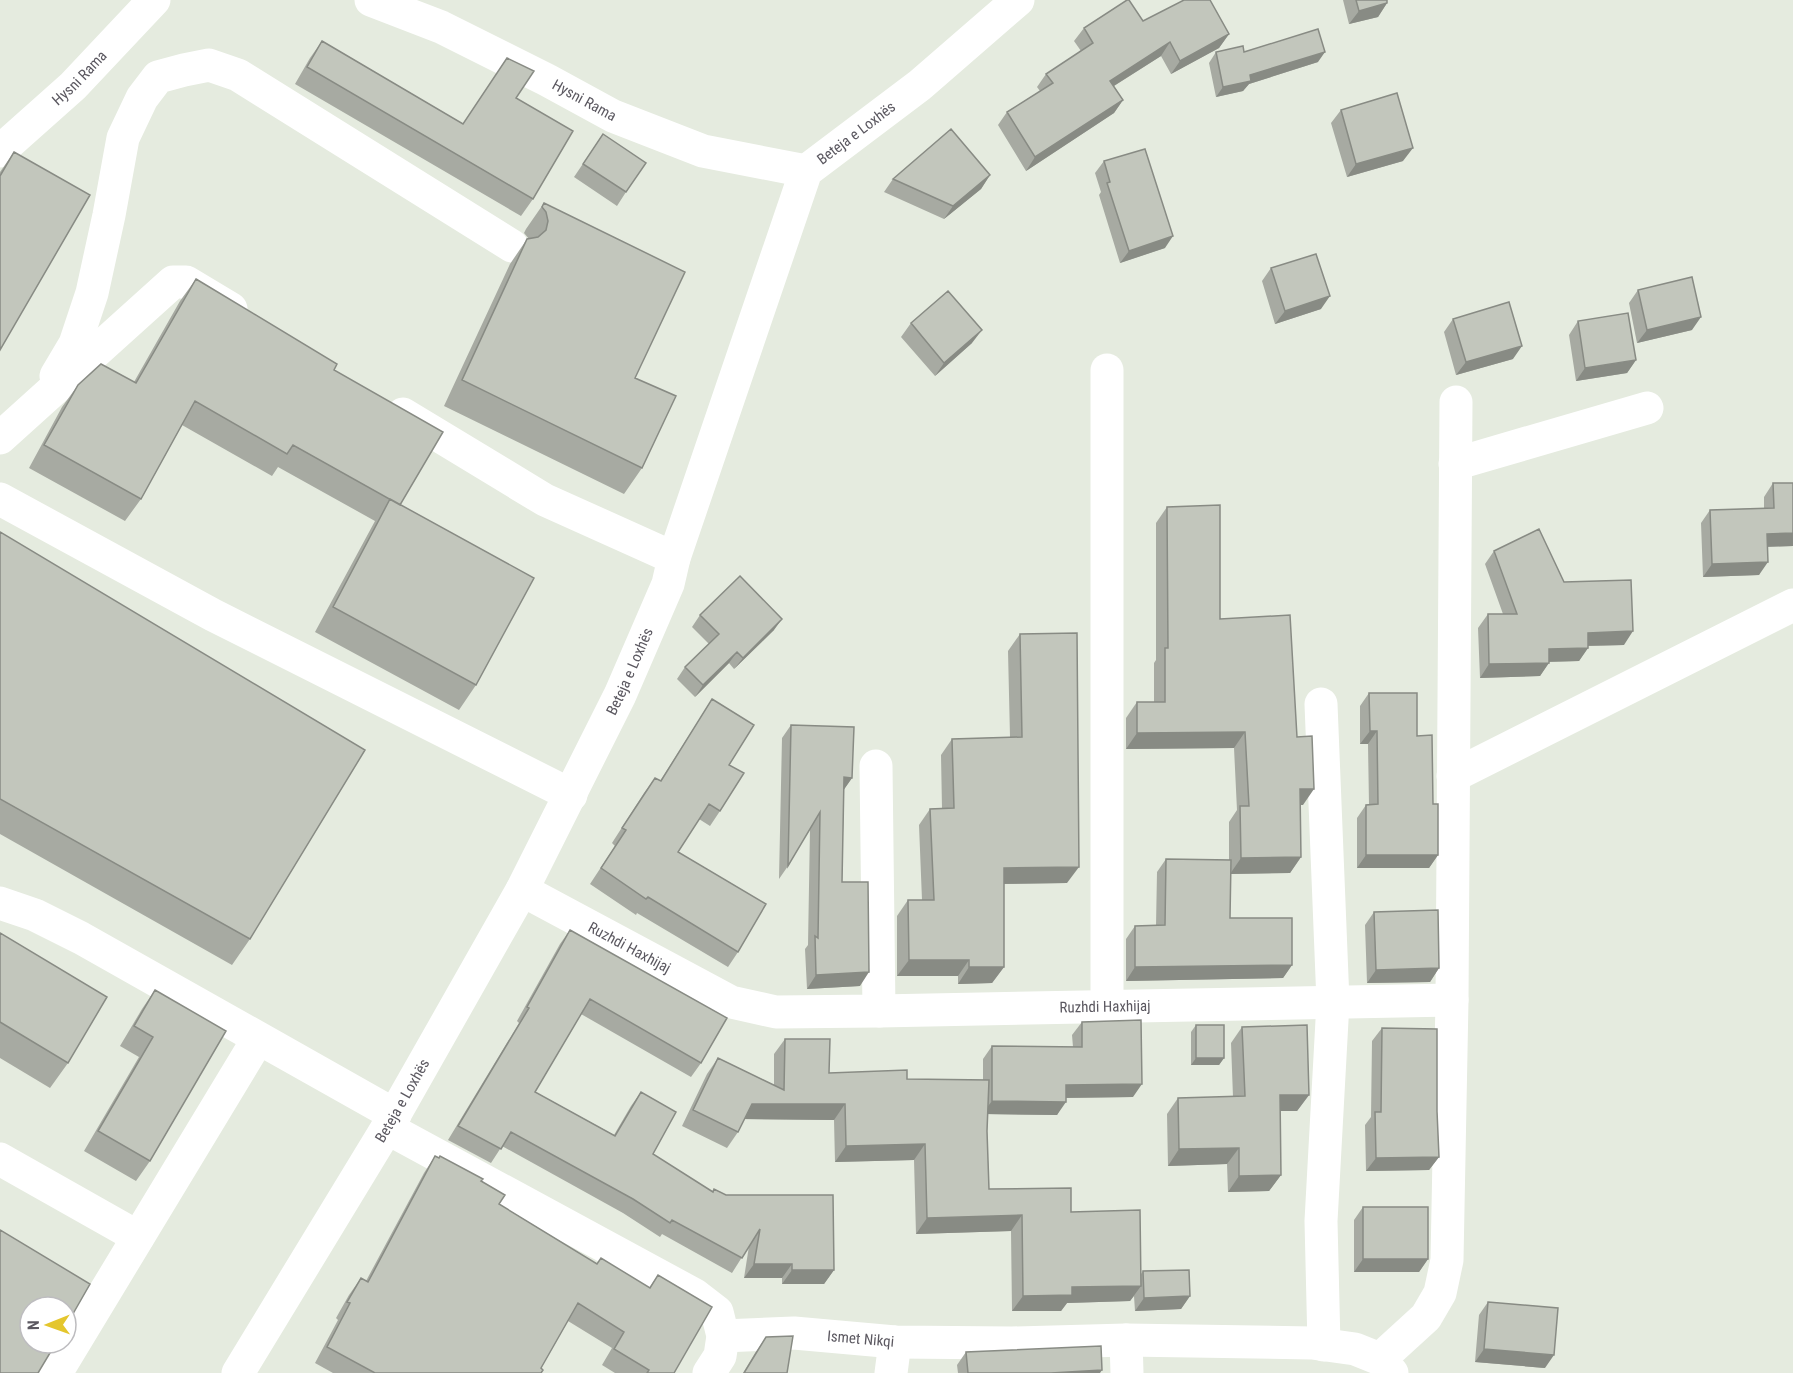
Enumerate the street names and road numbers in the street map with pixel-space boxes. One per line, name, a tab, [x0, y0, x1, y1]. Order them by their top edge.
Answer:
street label: Hysni Rama	[48, 47, 111, 109]
street label: Hysni Rama	[549, 76, 619, 125]
street label: Beteja e Loxhës	[813, 98, 899, 168]
street label: Beteja e Loxhës	[602, 625, 657, 718]
street label: Ruzhdi Haxhijaj	[585, 918, 674, 977]
street label: Ruzhdi Haxhijaj	[1059, 997, 1151, 1017]
street label: Beteja e Loxhës	[371, 1056, 433, 1146]
street label: Ismet Nikqi	[826, 1327, 895, 1351]

